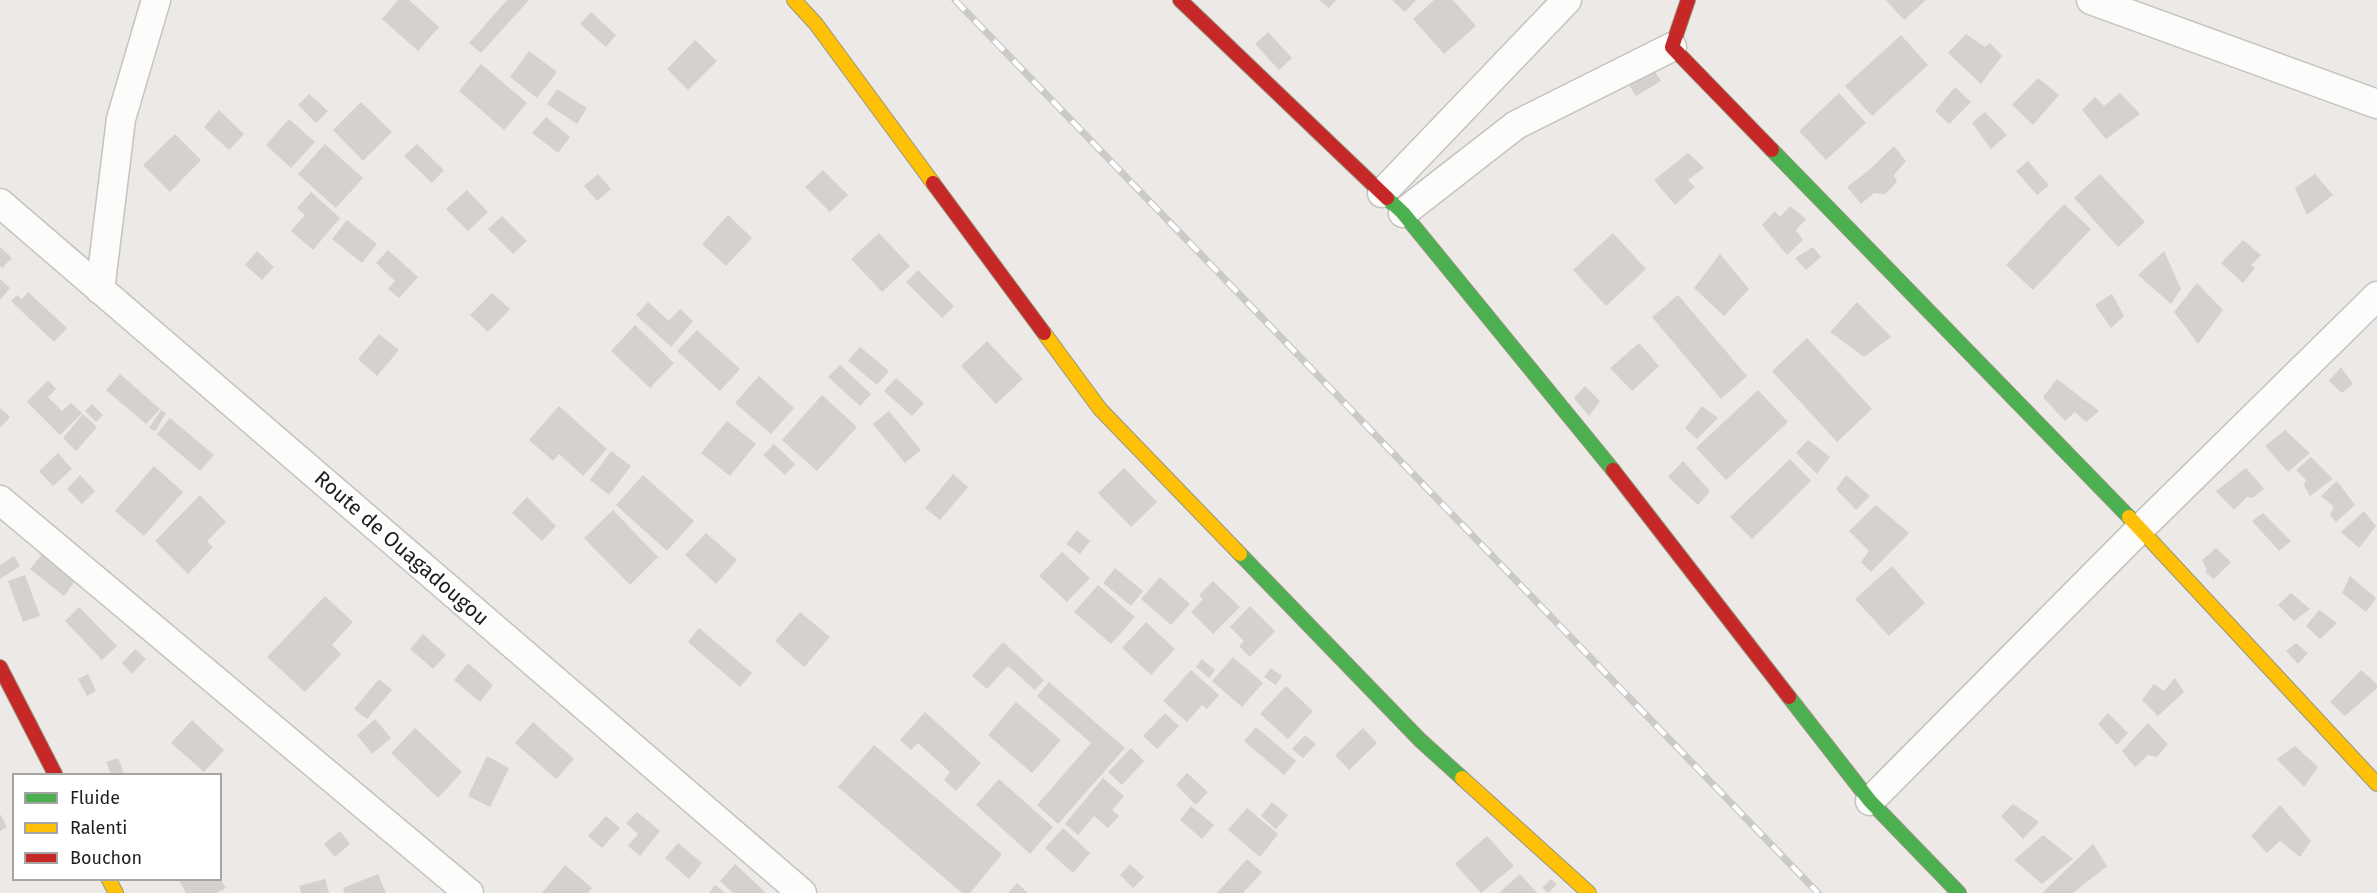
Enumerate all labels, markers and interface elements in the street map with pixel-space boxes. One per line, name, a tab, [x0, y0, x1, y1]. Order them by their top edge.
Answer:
street label: Route de Ouagadougou	[309, 466, 493, 632]
legend	[12, 773, 222, 881]
text: Fluide	[70, 787, 120, 809]
text: Ralenti	[70, 817, 127, 839]
text: Bouchon	[70, 847, 142, 869]

